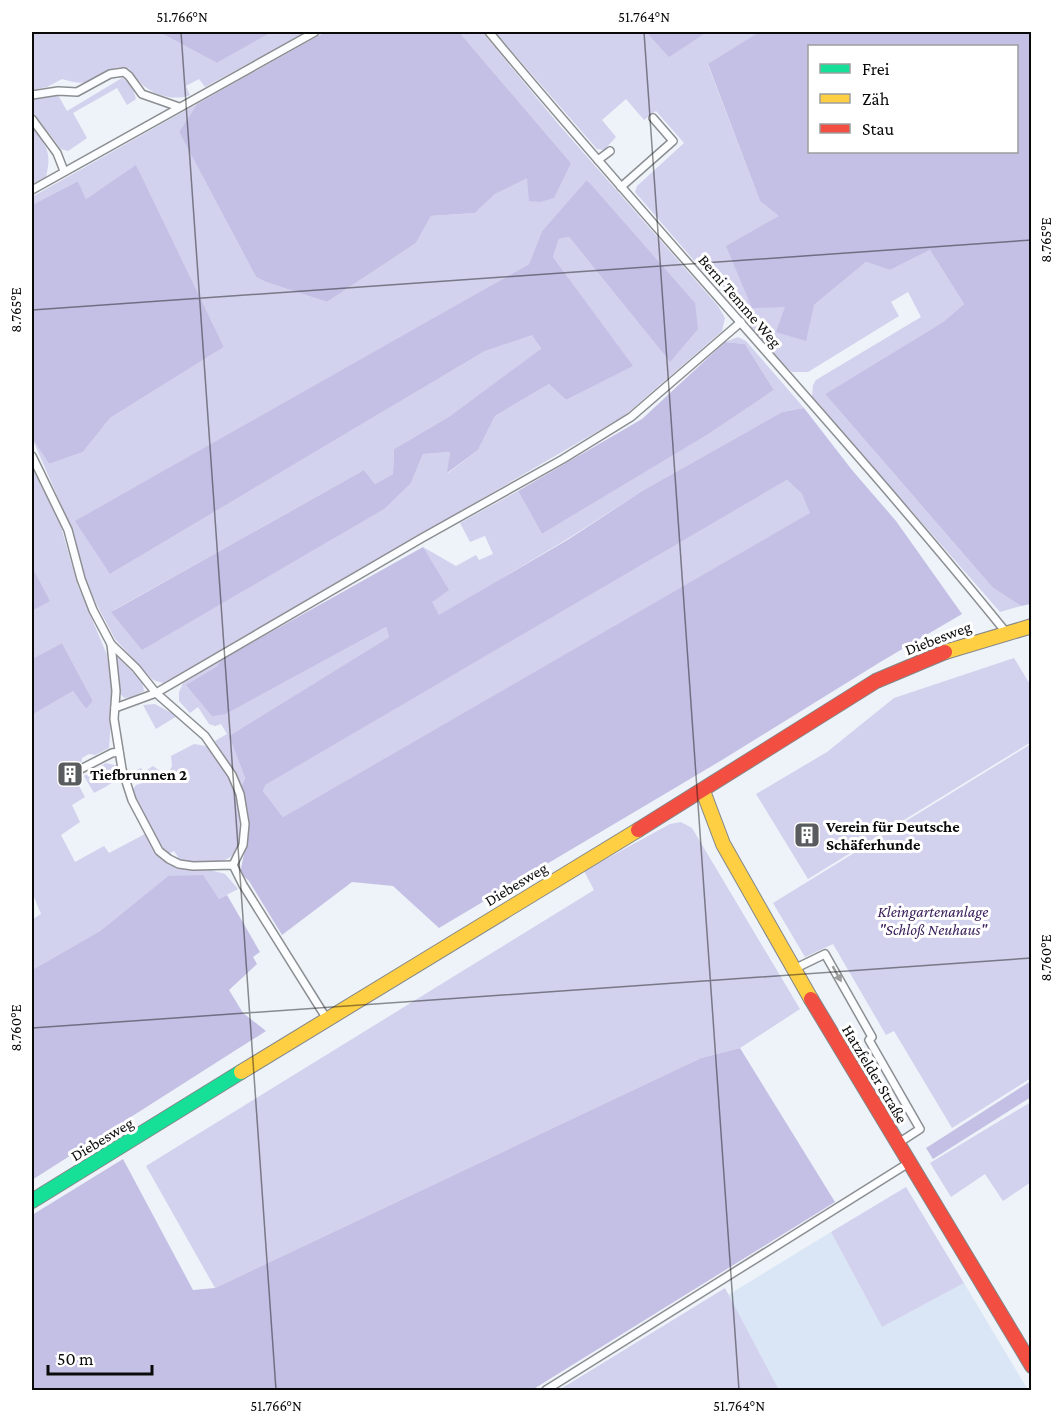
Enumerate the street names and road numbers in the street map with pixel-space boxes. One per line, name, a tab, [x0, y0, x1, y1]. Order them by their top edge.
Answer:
street label: Berni Temme Weg	[694, 251, 785, 352]
street label: Diebesweg	[902, 617, 974, 659]
street label: Diebesweg	[482, 859, 551, 910]
street label: Hatzfelder Straße	[839, 1022, 911, 1126]
street label: Diebesweg	[68, 1114, 137, 1165]

